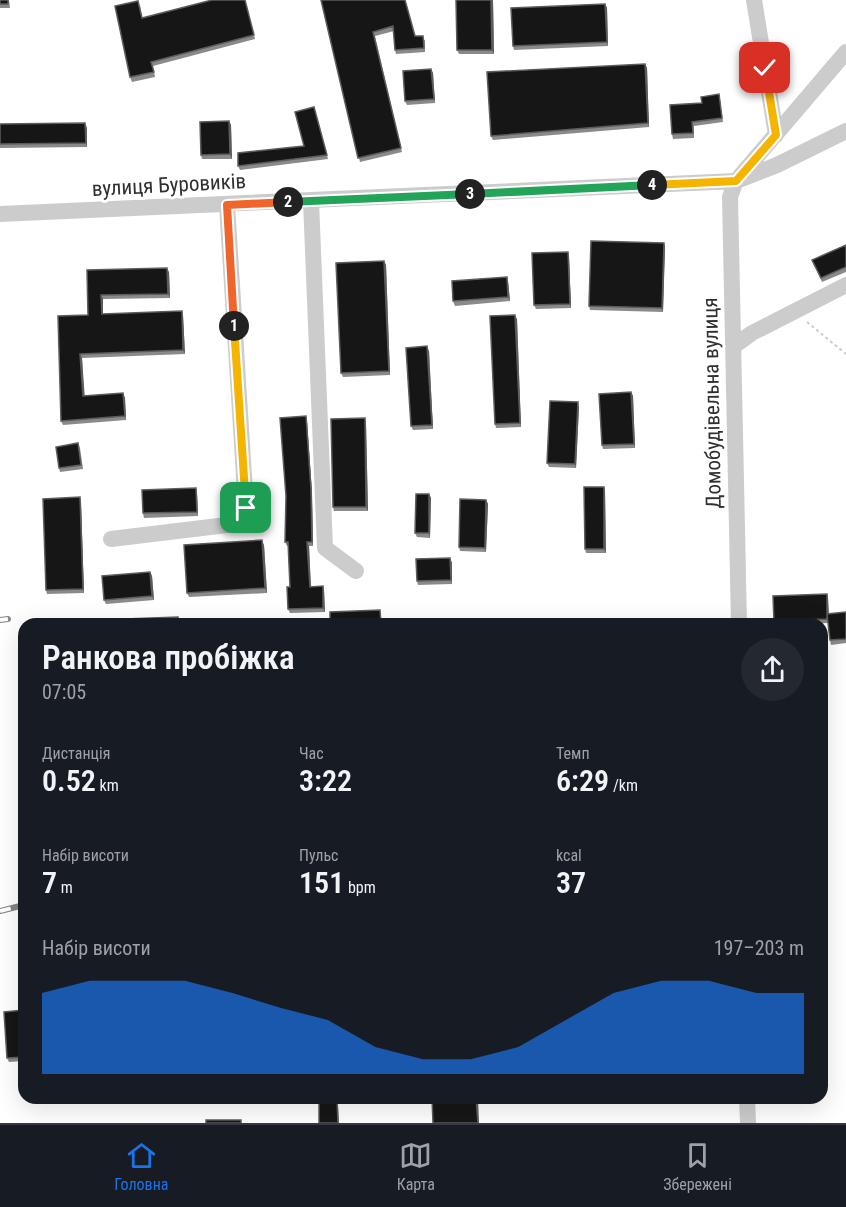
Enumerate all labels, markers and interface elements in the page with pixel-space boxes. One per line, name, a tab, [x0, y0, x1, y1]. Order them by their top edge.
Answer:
pin	[739, 42, 790, 93]
icon: check	[748, 51, 781, 84]
street label: вулиця Буровиків	[91, 169, 247, 201]
pin: 4	[637, 170, 667, 200]
text: 4	[648, 175, 656, 194]
pin: 3	[455, 179, 485, 209]
text: 3	[466, 184, 474, 203]
pin: 2	[273, 187, 303, 217]
text: 2	[284, 192, 292, 211]
street label: Домобудівельна вулиця	[698, 297, 726, 509]
pin: 1	[219, 311, 249, 341]
text: 1	[230, 316, 238, 335]
pin	[220, 482, 271, 533]
icon: arrive	[229, 491, 262, 524]
text: Ранкова пробіжка	[42, 638, 295, 677]
button: share	[741, 638, 804, 701]
text: 07:05	[42, 680, 86, 704]
text: Дистанція	[42, 744, 110, 763]
text: Час	[299, 744, 324, 763]
text: Темп	[556, 744, 590, 763]
text: 0.52	[42, 763, 96, 798]
text: 3:22	[299, 763, 352, 798]
text: 6:29	[556, 763, 609, 798]
text: km	[96, 776, 119, 795]
text: /km	[609, 776, 638, 795]
text: Набір висоти	[42, 846, 129, 865]
text: Пульс	[299, 846, 338, 865]
text: kcal	[556, 846, 582, 865]
text: 7	[42, 865, 57, 900]
text: 151	[299, 865, 344, 900]
text: 37	[556, 865, 586, 900]
text: m	[57, 878, 73, 897]
text: bpm	[344, 878, 376, 897]
text: Набір висоти	[42, 936, 151, 960]
text: 197–203 m	[714, 936, 804, 960]
tab: Головна	[114, 1139, 168, 1194]
tab: Карта	[397, 1139, 435, 1194]
tab: Збережені	[663, 1139, 732, 1194]

